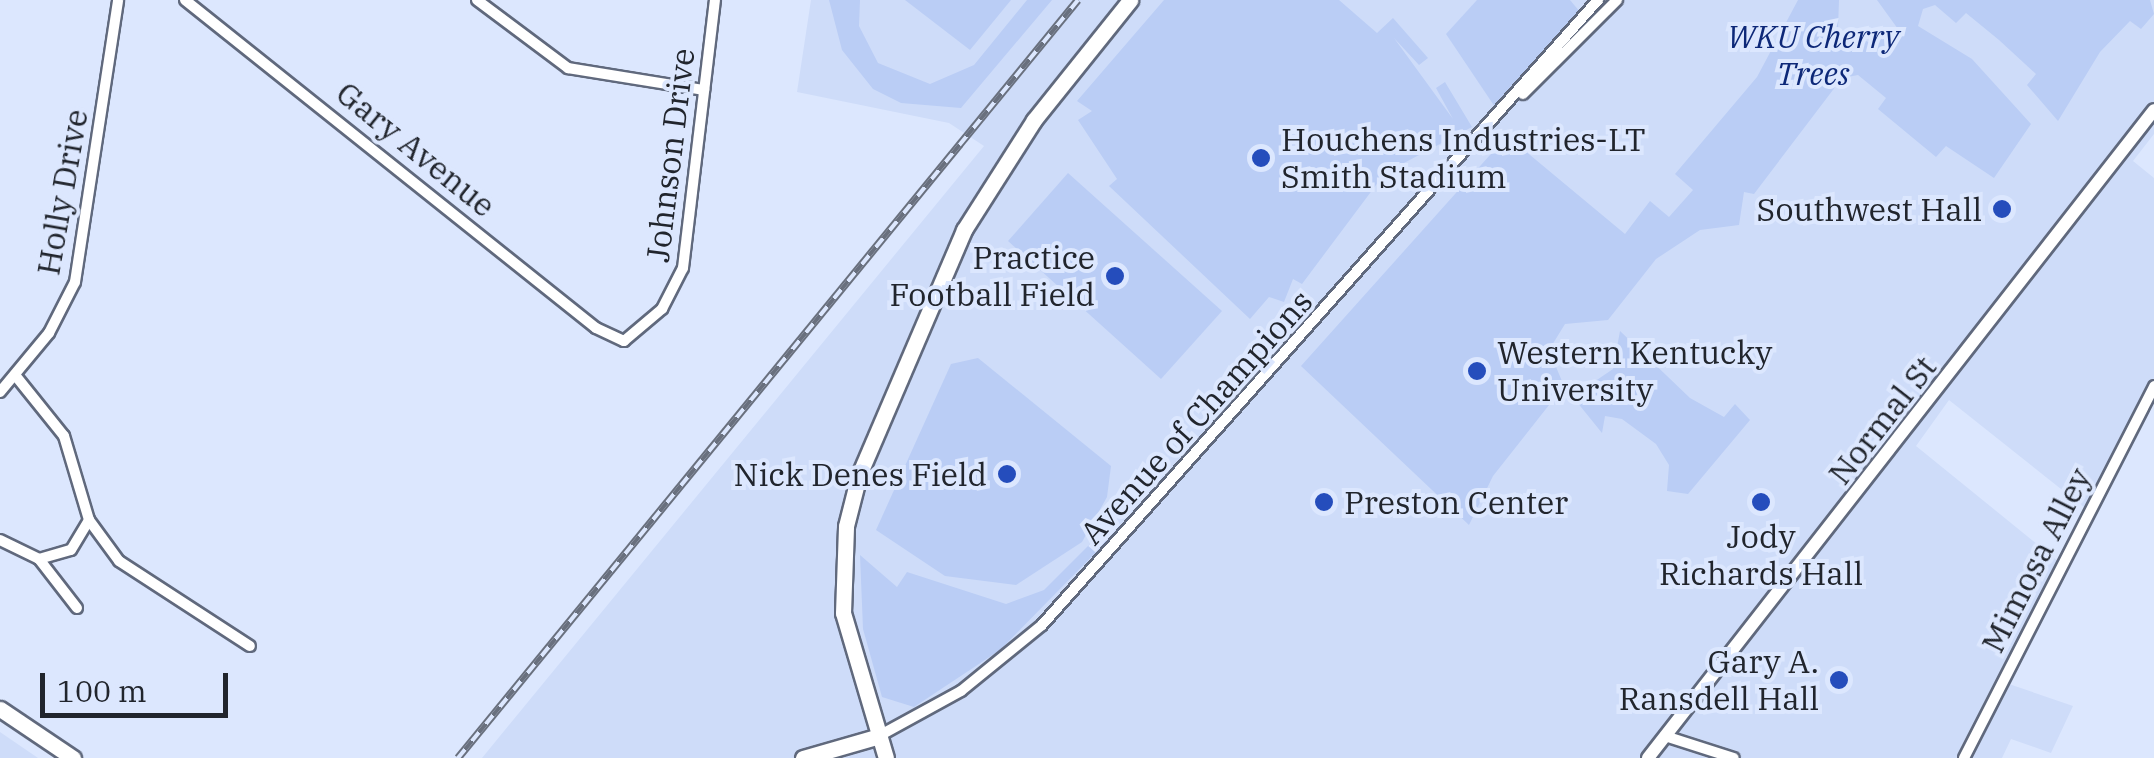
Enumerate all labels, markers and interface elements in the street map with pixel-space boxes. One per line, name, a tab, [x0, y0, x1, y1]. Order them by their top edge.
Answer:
park label: WKU Cherry Trees	[1727, 18, 1899, 93]
street label: Johnson Drive	[638, 46, 702, 264]
street label: Gary Avenue	[329, 73, 503, 225]
street label: Holly Drive	[29, 106, 95, 278]
place label: Houchens Industries-LT Smith Stadium	[1281, 121, 1646, 196]
marker: Houchens Industries-LT Smith Stadium	[1250, 147, 1272, 169]
place label: Southwest Hall	[1757, 190, 1982, 228]
marker: Southwest Hall	[1991, 198, 2013, 220]
place label: Practice Football Field	[889, 239, 1095, 314]
marker: Practice Football Field	[1104, 265, 1126, 287]
street label: Avenue of Champions	[1072, 282, 1320, 552]
place label: Western Kentucky University	[1497, 334, 1772, 409]
street label: Normal St	[1820, 348, 1944, 492]
marker: Western Kentucky University	[1466, 360, 1488, 382]
place label: Nick Denes Field	[733, 455, 987, 493]
street label: Mimosa Alley	[1973, 461, 2099, 659]
marker: Nick Denes Field	[996, 463, 1018, 485]
place label: Preston Center	[1344, 483, 1568, 521]
marker: Preston Center	[1313, 491, 1335, 513]
marker: Jody Richards Hall	[1750, 491, 1772, 513]
place label: Jody Richards Hall	[1659, 518, 1863, 593]
place label: Gary A. Ransdell Hall	[1619, 643, 1819, 718]
scale bar	[45, 653, 232, 715]
marker: Gary A. Ransdell Hall	[1828, 669, 1850, 691]
text: 100 m	[57, 671, 147, 710]

